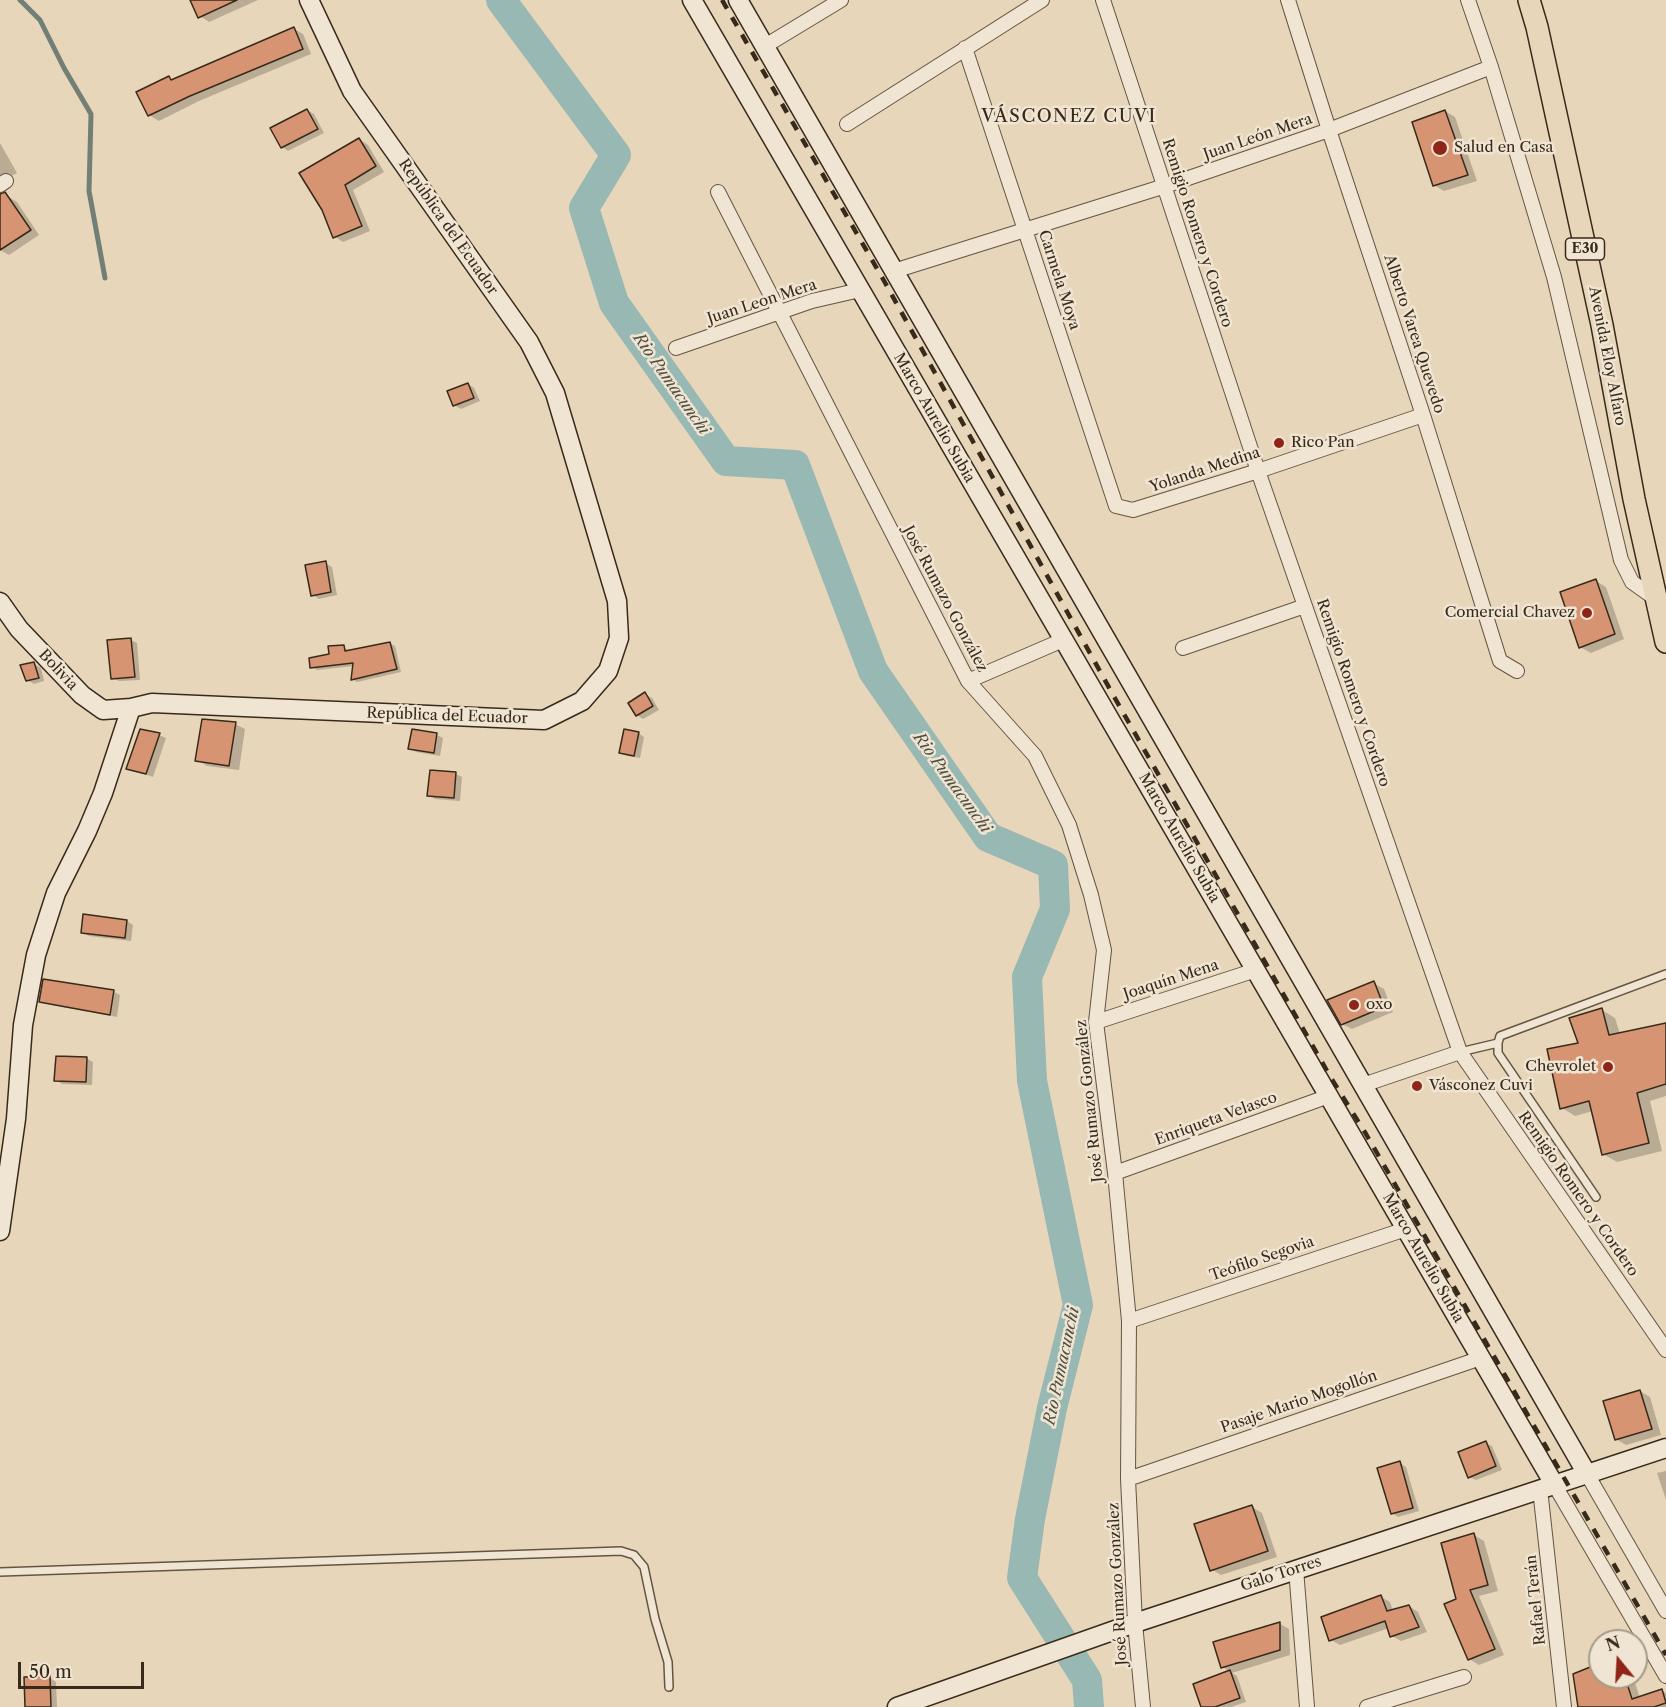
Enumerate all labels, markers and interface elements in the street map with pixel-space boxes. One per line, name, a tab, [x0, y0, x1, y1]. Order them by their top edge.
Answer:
district label: VÁSCONEZ CUVI	[981, 106, 1157, 128]
street label: Juan León Mera	[1201, 110, 1315, 164]
street label: Remigio Romero y Cordero	[1158, 136, 1236, 330]
marker: Salud en Casa	[1431, 139, 1449, 157]
place label: Salud en Casa	[1454, 139, 1553, 157]
street label: República del Ecuador	[394, 156, 502, 298]
street label: Carmela Moya	[1034, 228, 1084, 332]
road number: E30	[1566, 238, 1604, 260]
street label: Alberto Varea Quevedo	[1380, 252, 1448, 416]
street label: Juan Leon Mera	[705, 276, 819, 328]
street label: Avenida Eloy Alfaro	[1585, 285, 1629, 427]
water label: Rio Pumacunchi	[629, 329, 713, 439]
street label: Marco Aurelio Subia	[890, 350, 978, 486]
place label: Rico Pan	[1291, 434, 1355, 452]
marker: Rico Pan	[1272, 436, 1286, 450]
street label: Yolanda Medina	[1147, 444, 1263, 496]
street label: José Rumazo González	[899, 523, 991, 675]
street label: Remigio Romero y Cordero	[1312, 597, 1394, 789]
place label: Comercial Chavez	[1445, 604, 1575, 622]
marker: Comercial Chavez	[1580, 606, 1594, 620]
street label: Bolivia	[35, 646, 81, 694]
street label: República del Ecuador	[366, 704, 528, 728]
water label: Rio Pumacunchi	[909, 729, 995, 837]
street label: Marco Aurelio Subia	[1135, 770, 1223, 906]
street label: Joaquín Mena	[1121, 956, 1221, 1004]
place label: oxo	[1366, 996, 1392, 1014]
marker: oxo	[1347, 998, 1361, 1012]
street label: José Rumazo González	[1073, 1019, 1107, 1183]
place label: Chevrolet	[1525, 1058, 1596, 1076]
marker: Chevrolet	[1601, 1060, 1615, 1074]
place label: Vásconez Cuvi	[1429, 1077, 1533, 1095]
marker: Vásconez Cuvi	[1410, 1079, 1424, 1093]
street label: Enriqueta Velasco	[1153, 1089, 1279, 1149]
street label: Remigio Romero y Cordero	[1514, 1108, 1642, 1280]
street label: Marco Aurelio Subia	[1379, 1190, 1467, 1326]
street label: Teófilo Segovia	[1208, 1233, 1316, 1285]
water label: Rio Pumacunchi	[1040, 1305, 1084, 1427]
street label: Pasaje Mario Mogollón	[1218, 1367, 1380, 1437]
street label: José Rumazo González	[1105, 1502, 1131, 1666]
street label: Galo Torres	[1238, 1552, 1324, 1596]
street label: Rafael Terán	[1522, 1554, 1550, 1646]
north arrow	[1588, 1629, 1648, 1689]
text: N	[1603, 1632, 1623, 1655]
scale bar	[21, 1650, 147, 1688]
text: 50 m	[29, 1661, 72, 1683]

